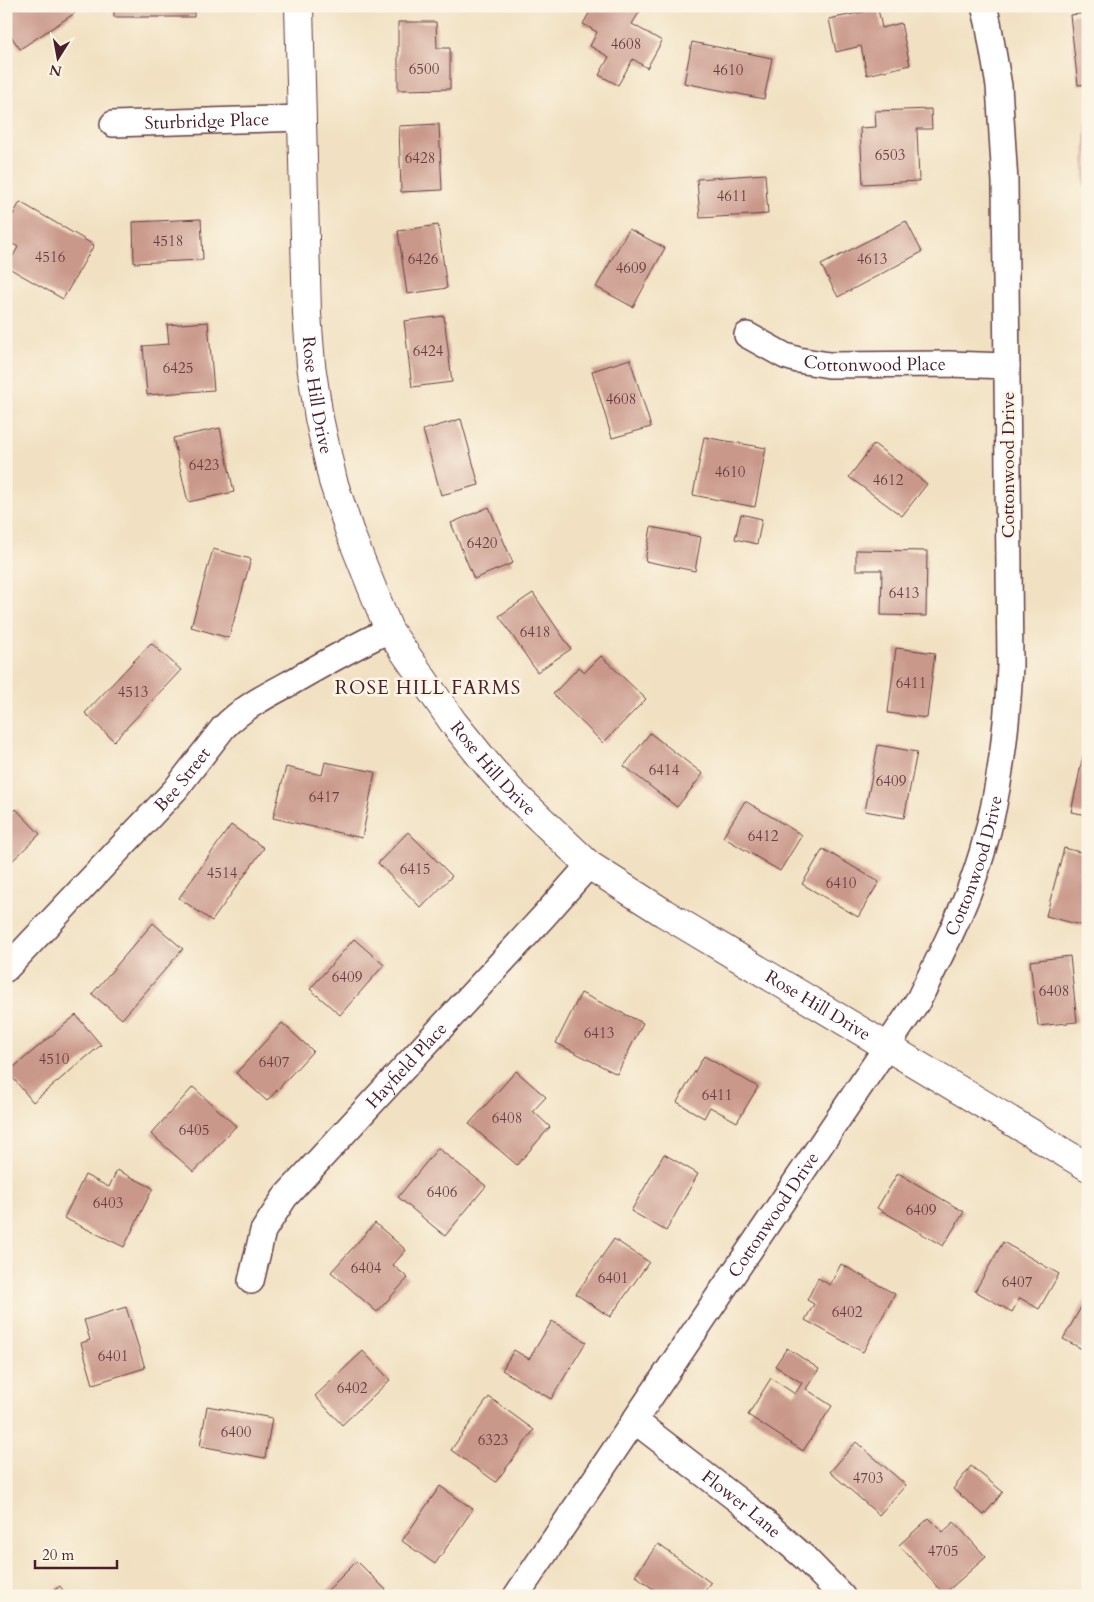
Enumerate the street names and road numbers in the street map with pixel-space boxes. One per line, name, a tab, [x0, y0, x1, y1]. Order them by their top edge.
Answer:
street label: Sturbridge Place	[144, 107, 270, 136]
street label: Rose Hill Drive	[296, 335, 339, 457]
street label: Cottonwood Place	[802, 349, 946, 378]
street label: Cottonwood Drive	[996, 392, 1021, 538]
street label: Rose Hill Drive	[444, 716, 541, 822]
street label: Bee Street	[149, 742, 217, 818]
street label: Cottonwood Drive	[939, 793, 1009, 940]
street label: Rose Hill Drive	[760, 964, 875, 1047]
street label: Hayfield Place	[361, 1017, 453, 1114]
street label: Cottonwood Drive	[722, 1147, 825, 1283]
street label: Flower Lane	[696, 1465, 786, 1544]

